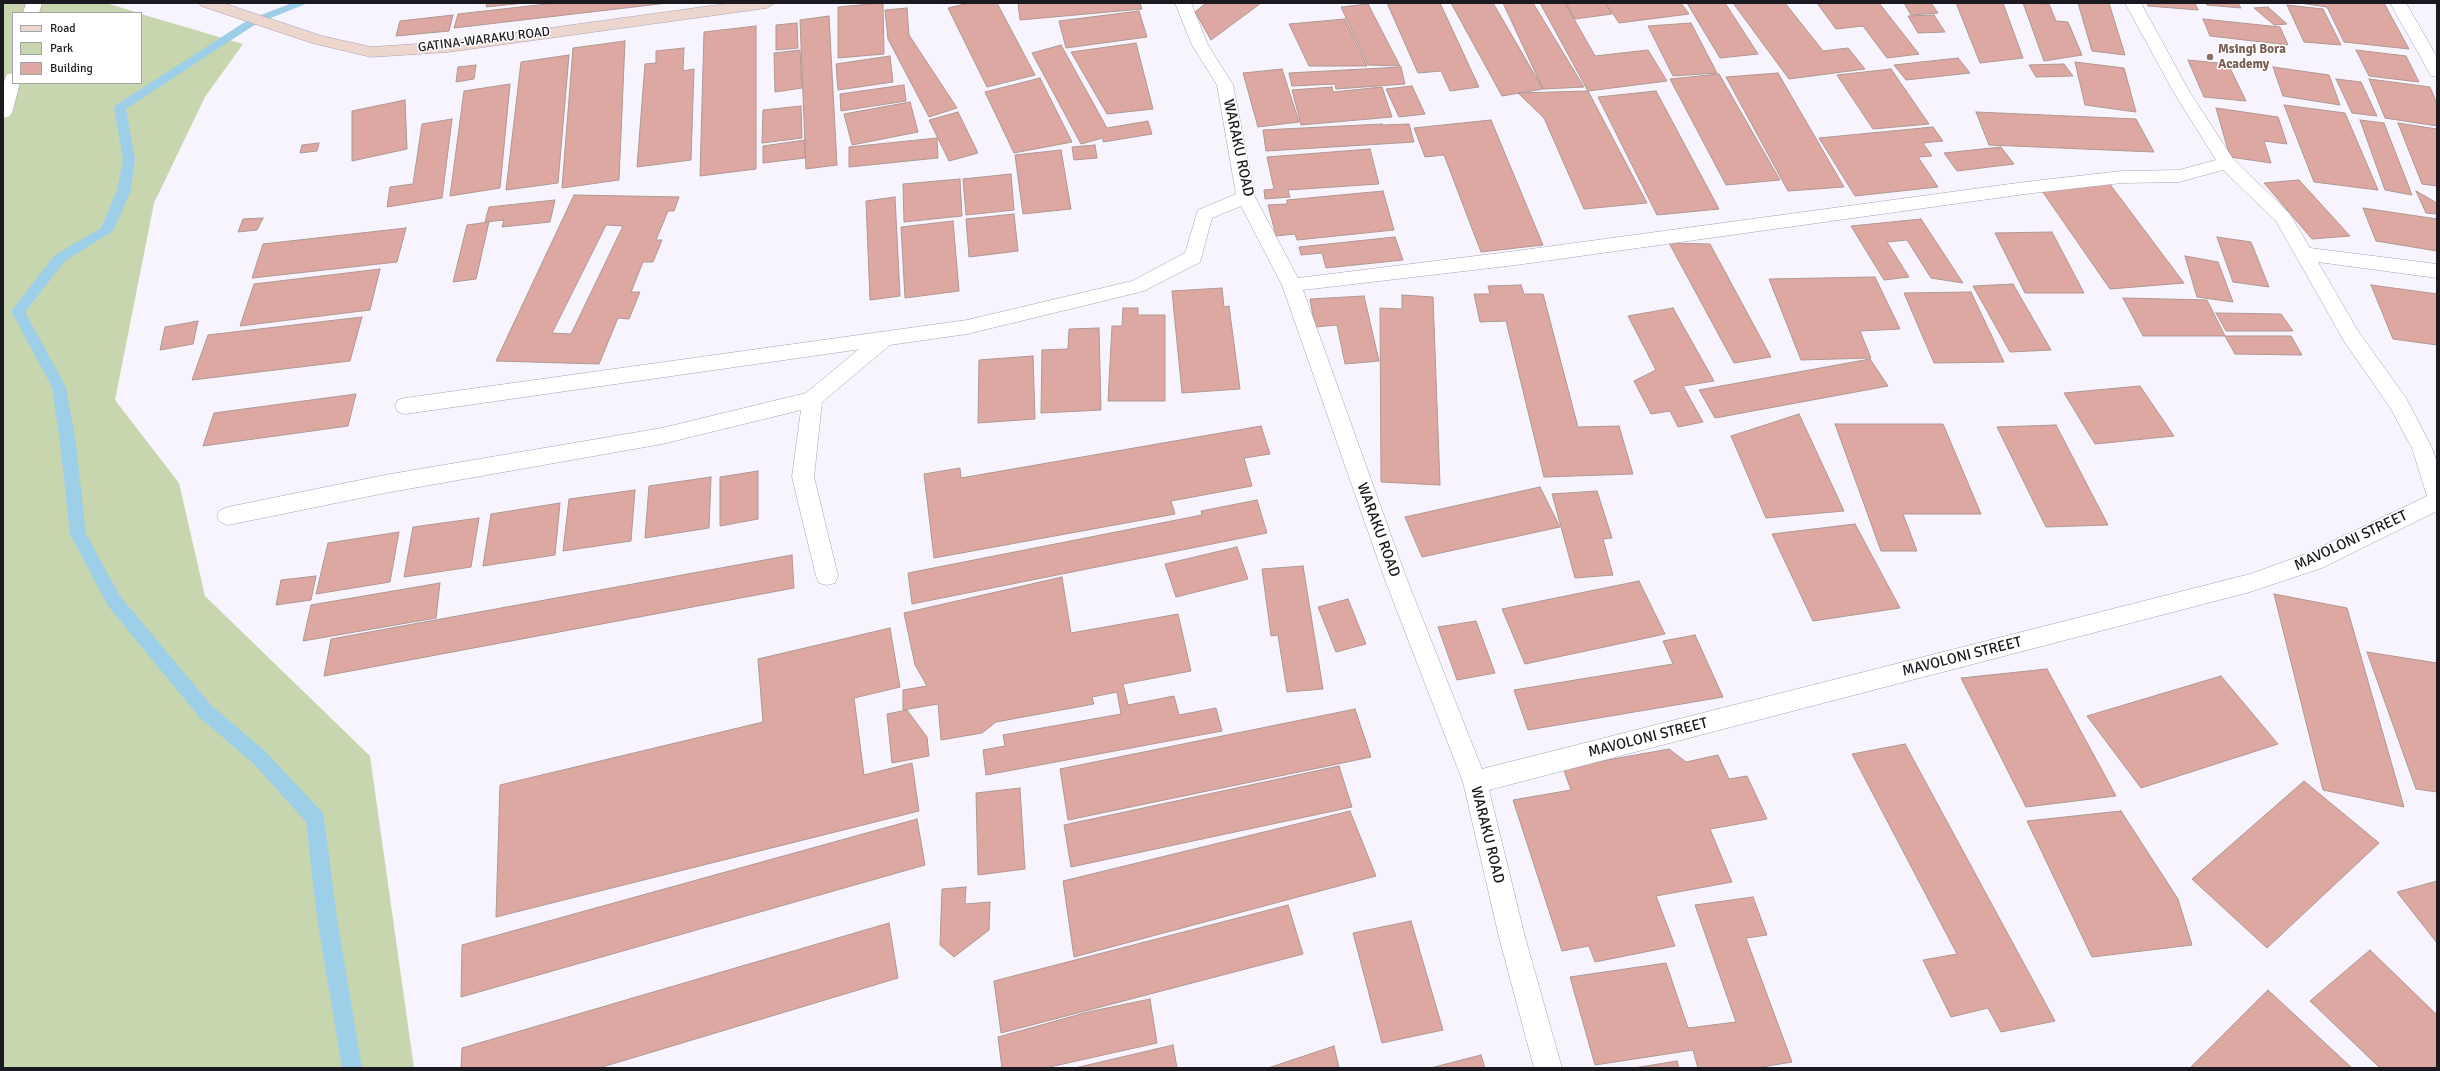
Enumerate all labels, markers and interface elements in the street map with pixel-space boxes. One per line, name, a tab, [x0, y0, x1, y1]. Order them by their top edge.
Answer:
legend	[12, 12, 142, 84]
text: Road	[50, 21, 76, 36]
street label: GATINA-WARAKU ROAD	[417, 24, 551, 56]
text: Park	[50, 41, 73, 56]
place label: Msingi Bora Academy	[2218, 42, 2286, 73]
marker: Msingi Bora Academy	[2205, 52, 2215, 62]
text: Building	[50, 61, 93, 76]
street label: WARAKU ROAD	[1219, 98, 1257, 198]
street label: WARAKU ROAD	[1353, 480, 1403, 580]
street label: MAVOLONI STREET	[2292, 507, 2410, 575]
street label: MAVOLONI STREET	[1900, 633, 2024, 681]
street label: MAVOLONI STREET	[1586, 714, 1710, 762]
street label: WARAKU ROAD	[1466, 785, 1508, 885]

